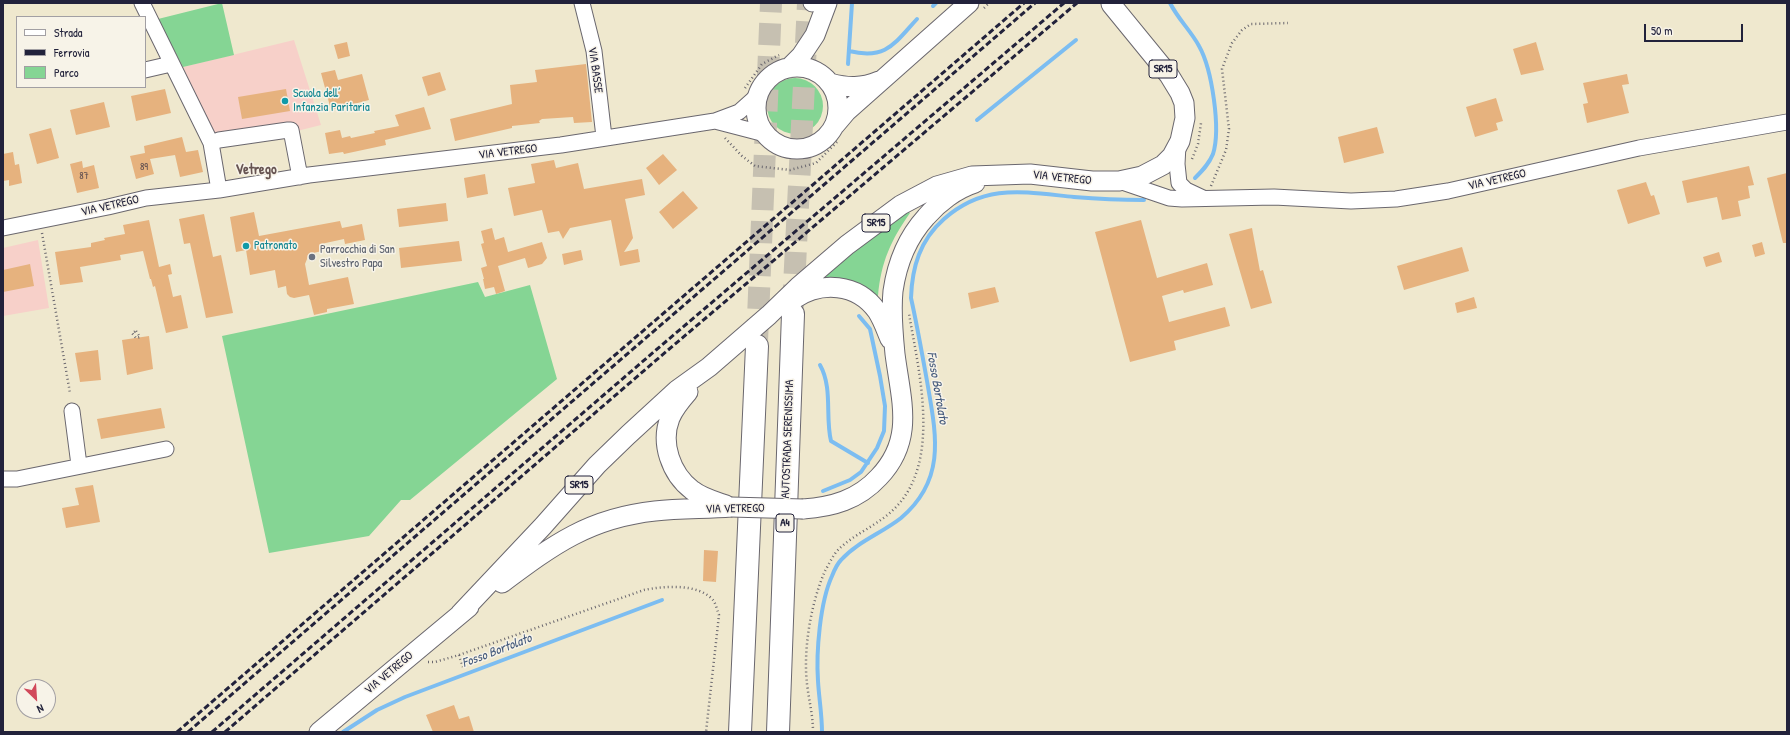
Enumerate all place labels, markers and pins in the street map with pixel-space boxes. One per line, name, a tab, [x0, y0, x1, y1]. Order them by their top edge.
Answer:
place label: Scuola dell’ Infanzia Paritaria	[293, 87, 370, 115]
marker: Scuola dell’ Infanzia Paritaria	[280, 96, 290, 106]
place label: Patronato	[254, 239, 297, 253]
marker: Patronato	[241, 241, 251, 251]
place label: Parrocchia di San Silvestro Papa	[320, 243, 395, 271]
marker: Parrocchia di San Silvestro Papa	[307, 252, 317, 262]

